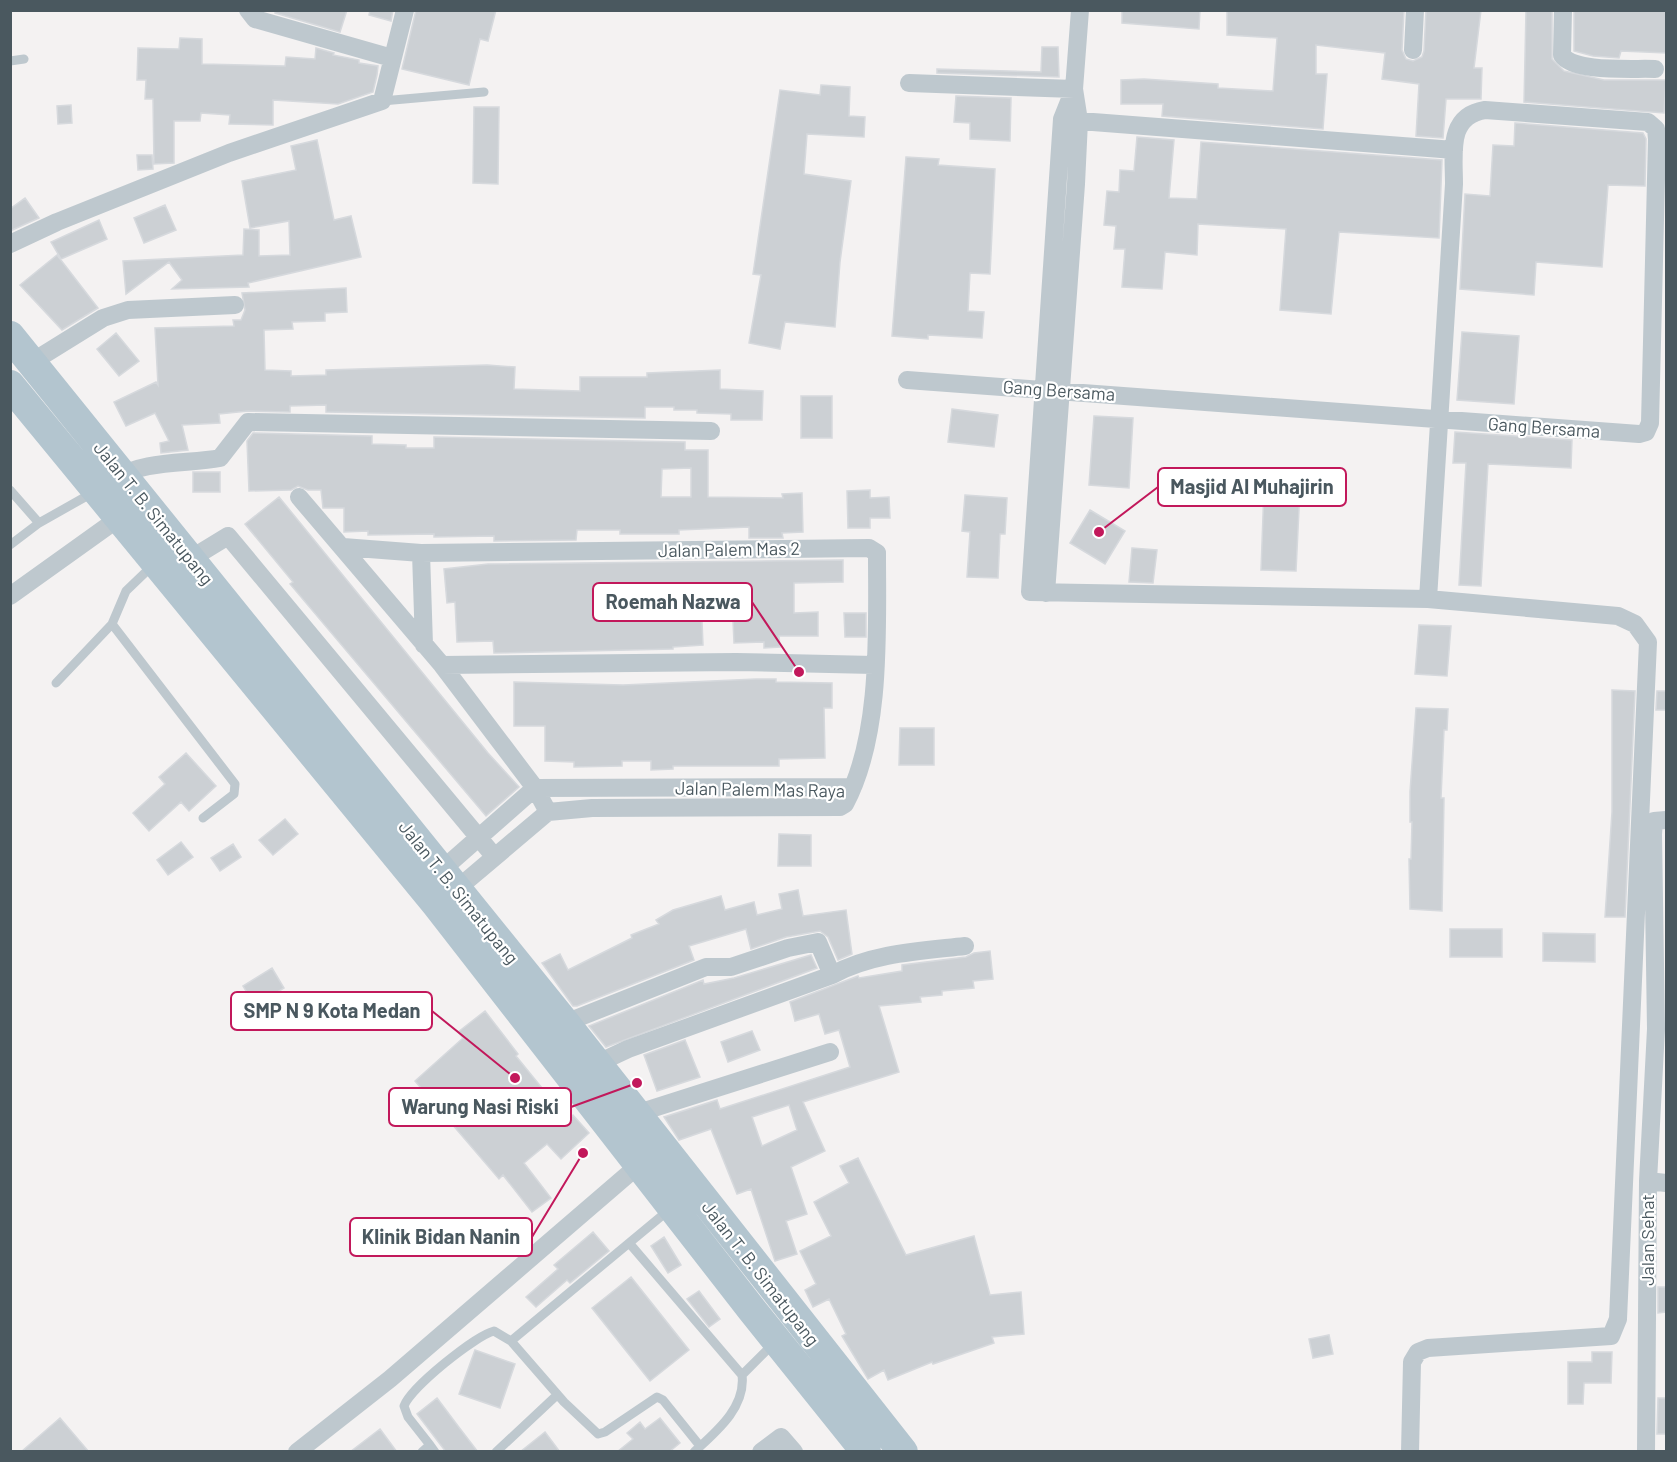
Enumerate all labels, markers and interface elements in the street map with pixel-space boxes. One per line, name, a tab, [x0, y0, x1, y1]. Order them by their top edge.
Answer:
street label: Gang Bersama	[1002, 375, 1116, 405]
street label: Gang Bersama	[1487, 412, 1601, 442]
street label: Jalan T. B. Simatupang	[89, 437, 219, 589]
callout: Masjid Al Muhajirin	[1158, 468, 1346, 506]
text: Masjid Al Muhajirin	[1170, 474, 1334, 498]
street label: Jalan Palem Mas 2	[658, 537, 800, 561]
callout: Roemah Nazwa	[593, 583, 752, 621]
text: Roemah Nazwa	[605, 589, 741, 613]
street label: Jalan Palem Mas Raya	[675, 777, 845, 801]
street label: Jalan T. B. Simatupang	[394, 816, 524, 968]
callout: SMP N 9 Kota Medan	[231, 992, 432, 1030]
text: SMP N 9 Kota Medan	[244, 998, 420, 1022]
callout: Warung Nasi Riski	[389, 1088, 571, 1126]
text: Warung Nasi Riski	[401, 1094, 559, 1118]
street label: Jalan Sehat	[1636, 1194, 1658, 1286]
street label: Jalan T. B. Simatupang	[698, 1196, 824, 1350]
callout: Klinik Bidan Nanin	[350, 1218, 532, 1256]
text: Klinik Bidan Nanin	[362, 1224, 520, 1248]

